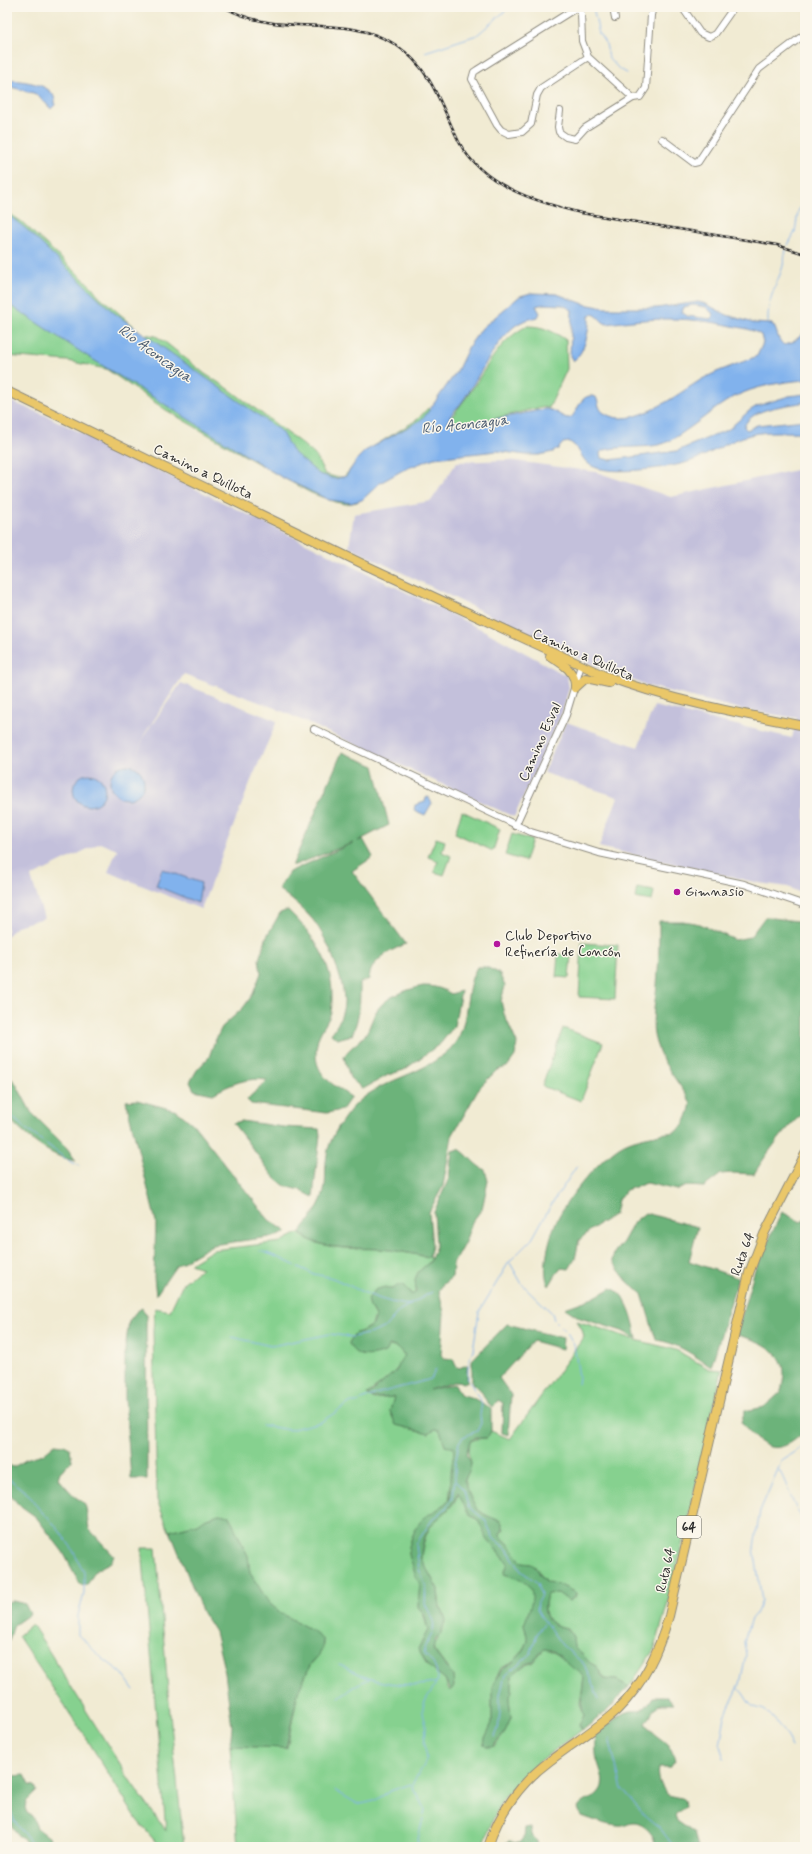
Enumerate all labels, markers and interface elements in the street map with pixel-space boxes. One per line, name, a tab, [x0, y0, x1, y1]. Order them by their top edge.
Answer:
water label: Río Aconcagua	[114, 320, 197, 388]
water label: Río Aconcagua	[421, 410, 510, 439]
street label: Camino a Quillota	[150, 440, 256, 504]
street label: Camino a Quillota	[530, 625, 636, 685]
street label: Camino Esval	[515, 700, 565, 784]
place label: Gimnasio	[685, 883, 744, 901]
marker: Gimnasio	[672, 887, 682, 897]
place label: Club Deportivo Refinería de Concón	[505, 927, 621, 961]
marker: Club Deportivo Refinería de Concón	[492, 939, 502, 949]
street label: Ruta 64	[727, 1229, 759, 1279]
road number: 64	[677, 1516, 701, 1538]
street label: Ruta 64	[652, 1545, 680, 1594]

